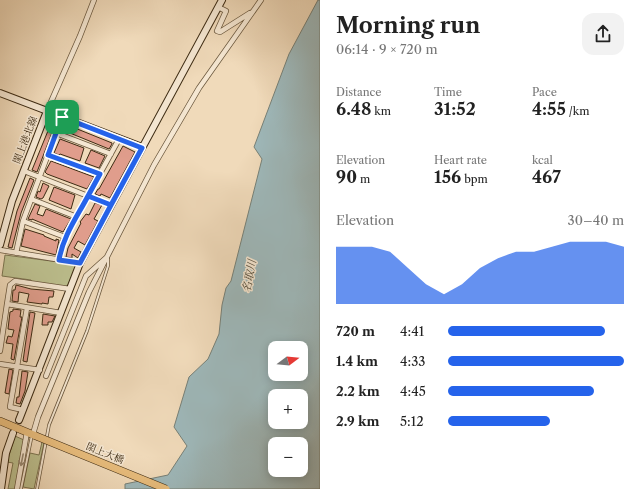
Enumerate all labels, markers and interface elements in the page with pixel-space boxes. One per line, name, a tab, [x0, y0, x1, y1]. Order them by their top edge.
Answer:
text: Morning run	[336, 12, 480, 39]
button: share	[582, 13, 624, 55]
text: 06:14 · 9 × 720 m	[336, 41, 438, 57]
text: Distance	[336, 85, 382, 99]
text: Time	[434, 85, 462, 99]
text: Pace	[532, 85, 557, 99]
text: 6.48	[336, 99, 371, 119]
text: 31:52	[434, 99, 476, 119]
text: 4:55	[532, 99, 566, 119]
pin	[45, 100, 79, 134]
text: km	[371, 104, 391, 118]
text: /km	[566, 104, 589, 118]
icon: arrive	[51, 106, 73, 128]
street label: 閖上港北線	[10, 114, 40, 166]
text: Elevation	[336, 153, 385, 167]
text: Heart rate	[434, 153, 487, 167]
text: kcal	[532, 153, 553, 167]
text: 90	[336, 167, 357, 187]
text: 156	[434, 167, 461, 187]
text: 467	[532, 167, 561, 187]
text: m	[357, 172, 370, 186]
text: bpm	[461, 172, 488, 186]
text: Elevation	[336, 212, 394, 228]
text: 30–40 m	[568, 212, 624, 228]
water label: 名取川	[239, 258, 259, 293]
text: 720 m	[336, 323, 375, 339]
text: 4:41	[400, 323, 424, 339]
north arrow	[268, 341, 308, 381]
map controls	[268, 341, 308, 477]
text: 1.4 km	[336, 353, 378, 369]
text: 4:33	[400, 353, 425, 369]
text: 2.2 km	[336, 383, 380, 399]
text: 4:45	[400, 383, 426, 399]
button: +	[268, 389, 308, 429]
text: 2.9 km	[336, 413, 380, 429]
text: 5:12	[400, 413, 424, 429]
button: −	[268, 437, 308, 477]
street label: 閖上大橋	[84, 439, 126, 467]
one-way arrow	[17, 454, 25, 467]

